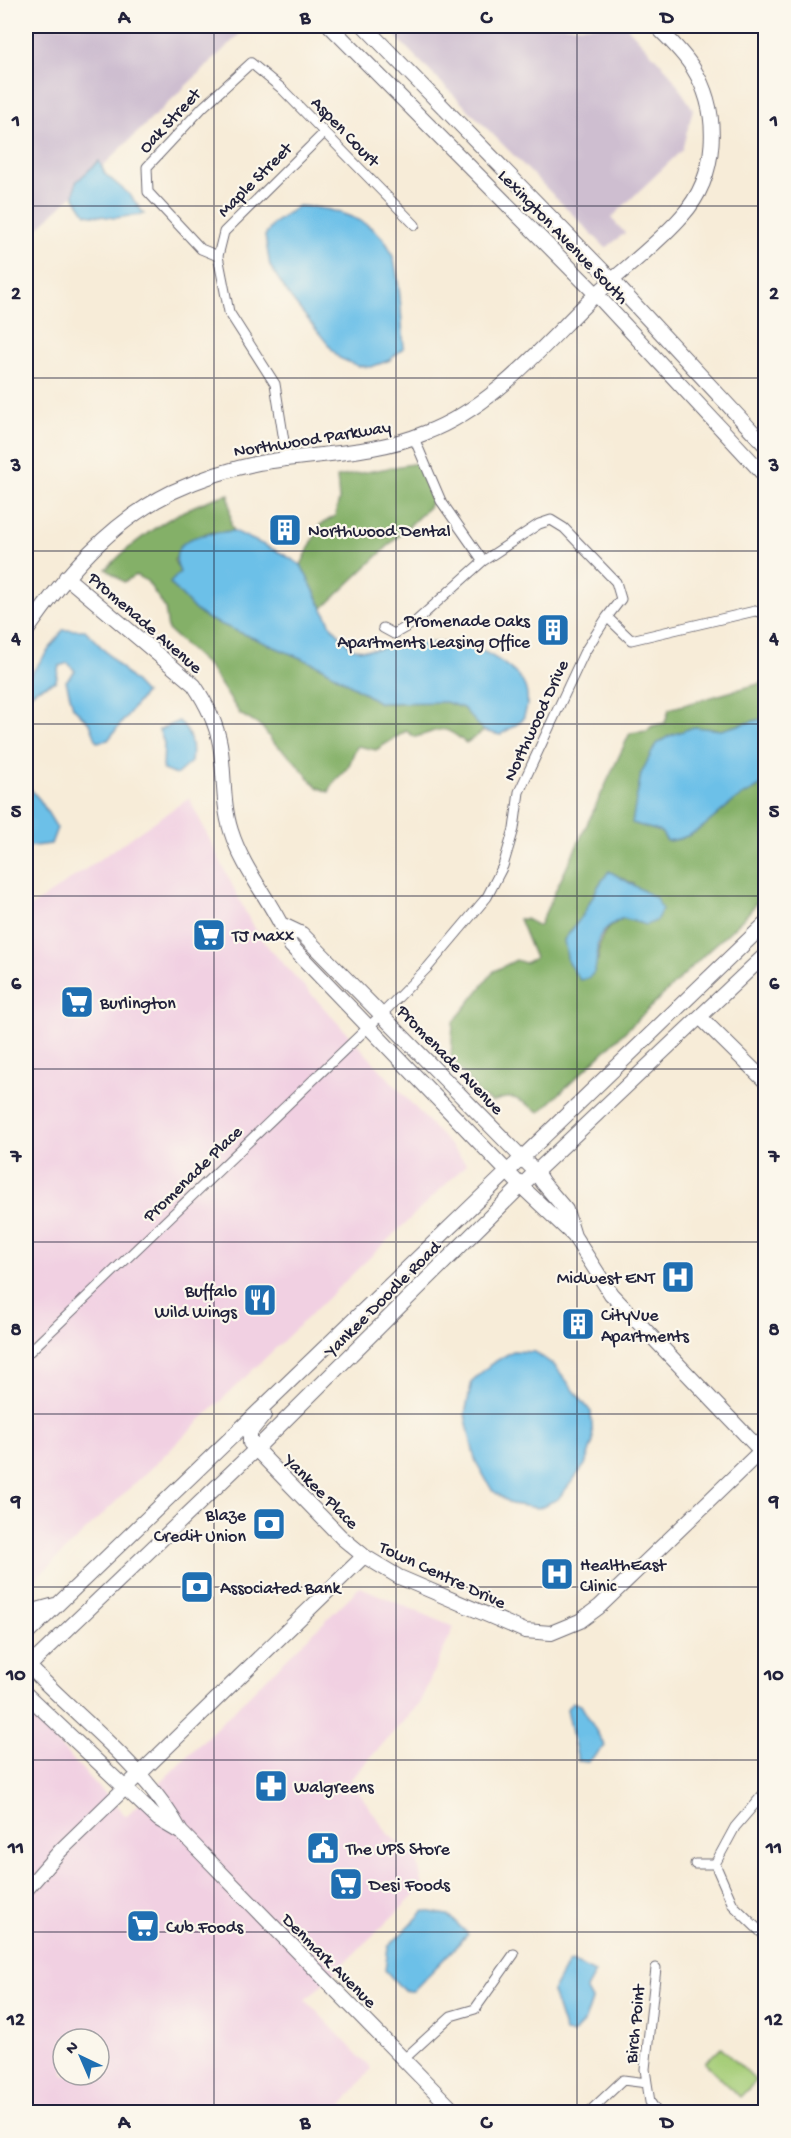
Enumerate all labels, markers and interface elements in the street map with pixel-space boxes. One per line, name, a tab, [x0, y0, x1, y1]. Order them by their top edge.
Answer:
text: A	[117, 8, 132, 31]
text: B	[299, 8, 311, 31]
text: C	[480, 8, 494, 31]
text: D	[658, 8, 674, 31]
street label: Oak Street	[135, 84, 207, 159]
street label: Aspen Court	[306, 93, 384, 173]
text: 1	[11, 111, 20, 134]
text: 1	[769, 111, 778, 134]
street label: Maple Street	[214, 138, 299, 222]
street label: Lexington Avenue South	[492, 166, 632, 310]
text: 2	[11, 284, 21, 307]
text: 2	[769, 284, 779, 307]
street label: Northwood Parkway	[232, 418, 393, 463]
text: 3	[10, 456, 21, 479]
text: 3	[768, 456, 779, 479]
building icon: Northwood Dental	[267, 512, 303, 548]
place label: Northwood Dental	[308, 522, 451, 543]
street label: Promenade Avenue	[82, 568, 206, 680]
place label: Promenade Oaks Apartments Leasing Office	[337, 612, 531, 654]
building icon: Promenade Oaks Apartments Leasing Office	[535, 612, 571, 648]
text: 4	[10, 629, 21, 652]
text: 4	[768, 629, 779, 652]
street label: Northwood Drive	[500, 657, 575, 785]
text: 5	[11, 802, 22, 825]
text: 5	[769, 802, 780, 825]
supermarket icon: TJ Maxx	[191, 917, 227, 953]
place label: TJ Maxx	[231, 927, 295, 948]
text: 6	[11, 974, 22, 997]
text: 6	[769, 974, 780, 997]
supermarket icon: Burlington	[59, 984, 95, 1020]
place label: Burlington	[99, 994, 176, 1015]
street label: Promenade Avenue	[391, 1001, 507, 1121]
street label: Promenade Place	[139, 1122, 248, 1228]
text: 7	[10, 1147, 23, 1170]
text: 7	[768, 1147, 781, 1170]
street label: Yankee Doodle Road	[320, 1236, 447, 1364]
hospital icon: Midwest ENT	[660, 1259, 696, 1295]
place label: Midwest ENT	[557, 1269, 656, 1290]
place label: Buffalo Wild Wings	[154, 1282, 238, 1324]
restaurant icon: Buffalo Wild Wings	[242, 1282, 278, 1318]
building icon: CityVue Apartments	[560, 1306, 596, 1342]
place label: CityVue Apartments	[601, 1306, 690, 1348]
text: 8	[11, 1320, 22, 1343]
text: 8	[769, 1320, 780, 1343]
street label: Yankee Place	[277, 1450, 362, 1535]
text: 9	[10, 1492, 21, 1515]
text: 9	[768, 1492, 779, 1515]
place label: Blaze Credit Union	[154, 1506, 247, 1548]
bank icon: Blaze Credit Union	[251, 1506, 287, 1542]
street label: Town Centre Drive	[374, 1537, 509, 1615]
hospital icon: HealthEast Clinic	[539, 1556, 575, 1592]
place label: HealthEast Clinic	[580, 1556, 667, 1598]
bank icon: Associated Bank	[179, 1569, 215, 1605]
place label: Associated Bank	[220, 1579, 342, 1600]
text: 10	[5, 1665, 26, 1688]
text: 10	[763, 1665, 784, 1688]
pharmacy icon: Walgreens	[253, 1768, 289, 1804]
place label: Walgreens	[294, 1778, 375, 1799]
public building icon: The UPS Store	[305, 1830, 341, 1866]
text: 11	[7, 1838, 24, 1861]
text: 11	[765, 1838, 782, 1861]
place label: The UPS Store	[345, 1840, 450, 1861]
supermarket icon: Desi Foods	[328, 1866, 364, 1902]
place label: Desi Foods	[368, 1876, 451, 1897]
supermarket icon: Cub Foods	[125, 1908, 161, 1944]
street label: Denmark Avenue	[276, 1909, 380, 2014]
place label: Cub Foods	[166, 1918, 244, 1939]
street label: Birch Point	[622, 1982, 651, 2065]
text: 12	[6, 2010, 25, 2033]
text: 12	[764, 2010, 783, 2033]
north arrow	[51, 2027, 111, 2087]
text: N	[63, 2038, 84, 2059]
text: A	[117, 2113, 132, 2136]
text: B	[299, 2113, 311, 2136]
text: C	[480, 2113, 494, 2136]
text: D	[658, 2113, 674, 2136]

